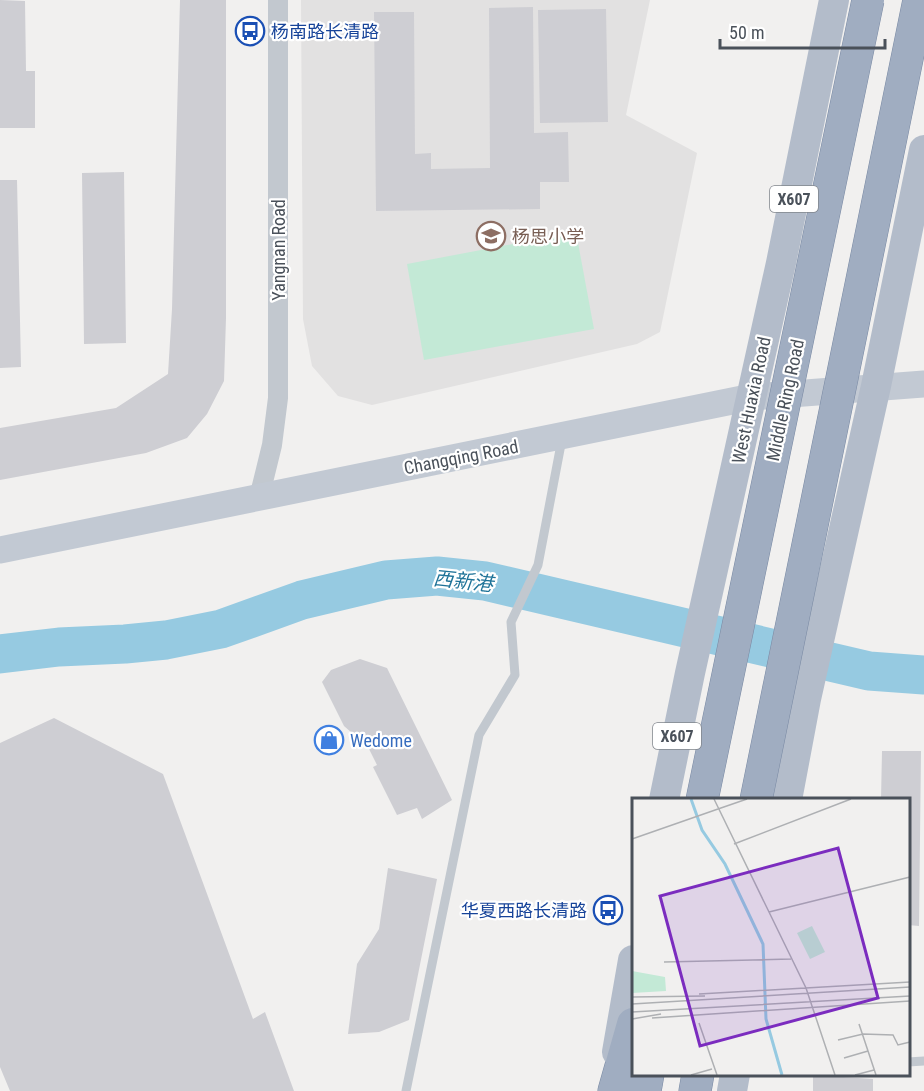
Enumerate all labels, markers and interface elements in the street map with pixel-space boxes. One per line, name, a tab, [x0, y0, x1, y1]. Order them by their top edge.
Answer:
scale bar	[720, 12, 885, 50]
bus stop icon: 杨南路长清路	[234, 15, 266, 47]
place label: 杨南路长清路	[271, 21, 379, 42]
text: 50 m	[729, 22, 764, 43]
road number: X607	[770, 186, 818, 212]
street label: Yangnan Road	[268, 199, 289, 301]
school or university icon: 杨思小学	[475, 220, 507, 252]
place label: 杨思小学	[512, 226, 584, 247]
street label: West Huaxia Road	[727, 335, 775, 465]
street label: Middle Ring Road	[762, 337, 808, 463]
street label: Changqing Road	[402, 436, 520, 478]
water label: 西新港	[432, 566, 497, 596]
road number: X607	[653, 723, 701, 749]
shop icon: Wedome	[313, 724, 345, 756]
place label: Wedome	[350, 730, 412, 751]
inset map	[632, 798, 909, 1076]
bus stop icon: 华夏西路长清路	[592, 894, 624, 926]
place label: 华夏西路长清路	[461, 900, 587, 921]

